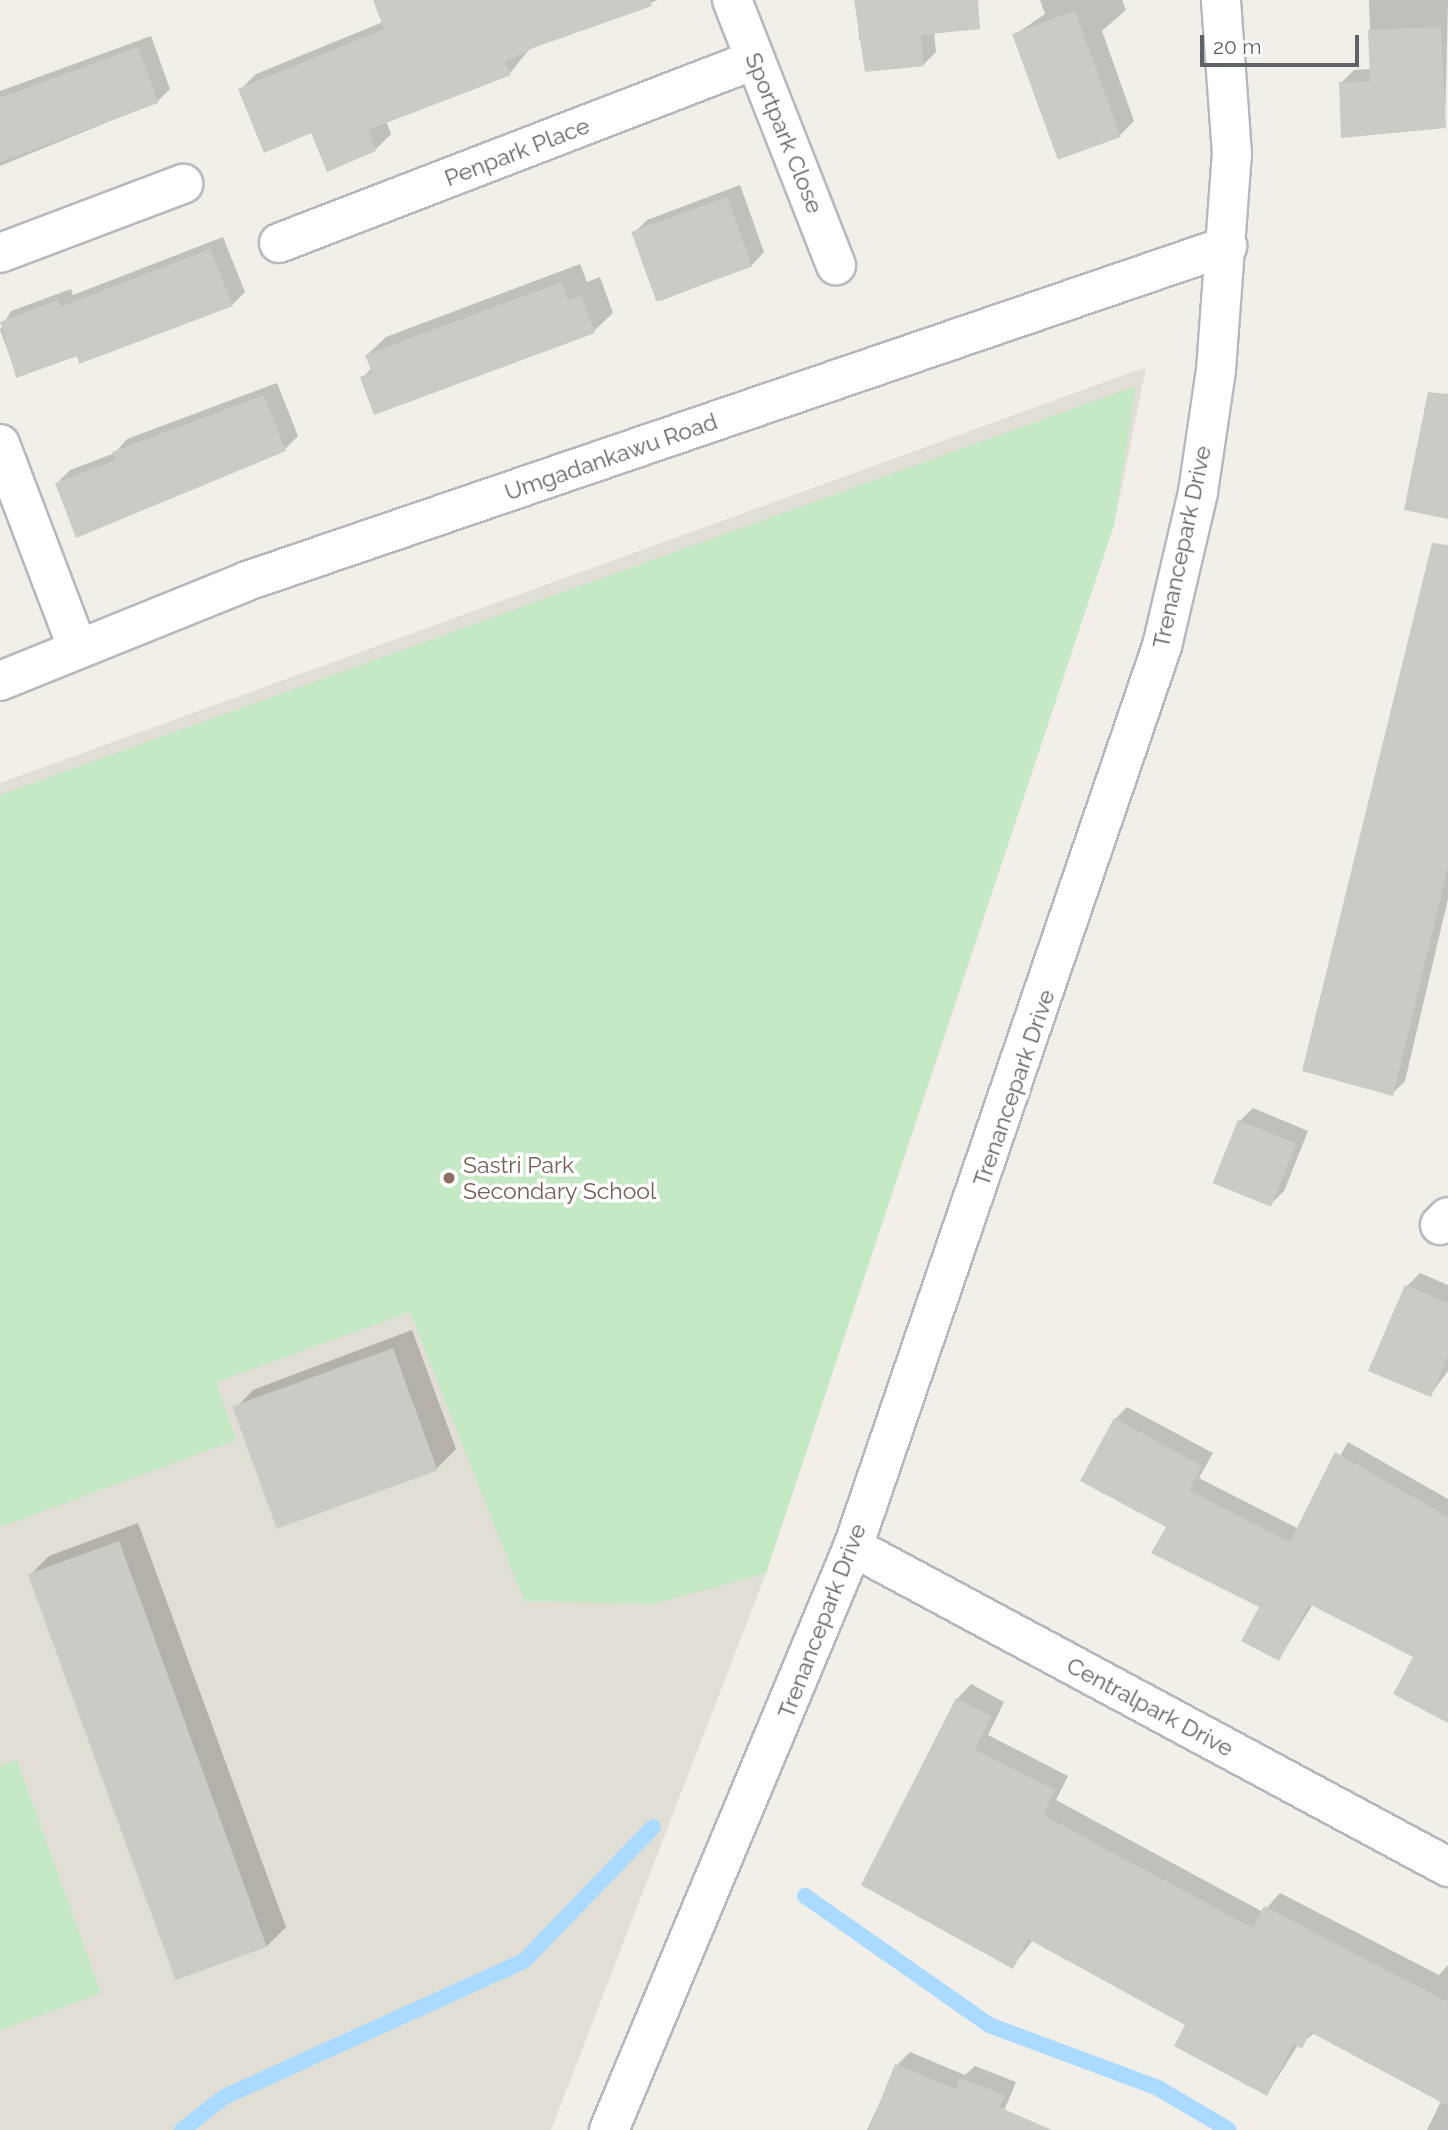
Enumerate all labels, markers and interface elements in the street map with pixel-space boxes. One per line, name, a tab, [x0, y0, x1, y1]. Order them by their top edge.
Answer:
scale bar	[1203, 21, 1362, 65]
text: 20 m	[1213, 34, 1261, 59]
street label: Sportpark Close	[739, 49, 829, 217]
street label: Penpark Place	[441, 112, 593, 192]
street label: Umgadankawu Road	[501, 408, 721, 506]
street label: Trenancepark Drive	[1147, 443, 1217, 651]
street label: Trenancepark Drive	[967, 986, 1061, 1190]
place label: Sastri Park Secondary School	[463, 1151, 657, 1205]
marker: Sastri Park Secondary School	[441, 1170, 457, 1186]
street label: Trenancepark Drive	[772, 1520, 872, 1722]
street label: Centralpark Drive	[1062, 1651, 1238, 1763]

